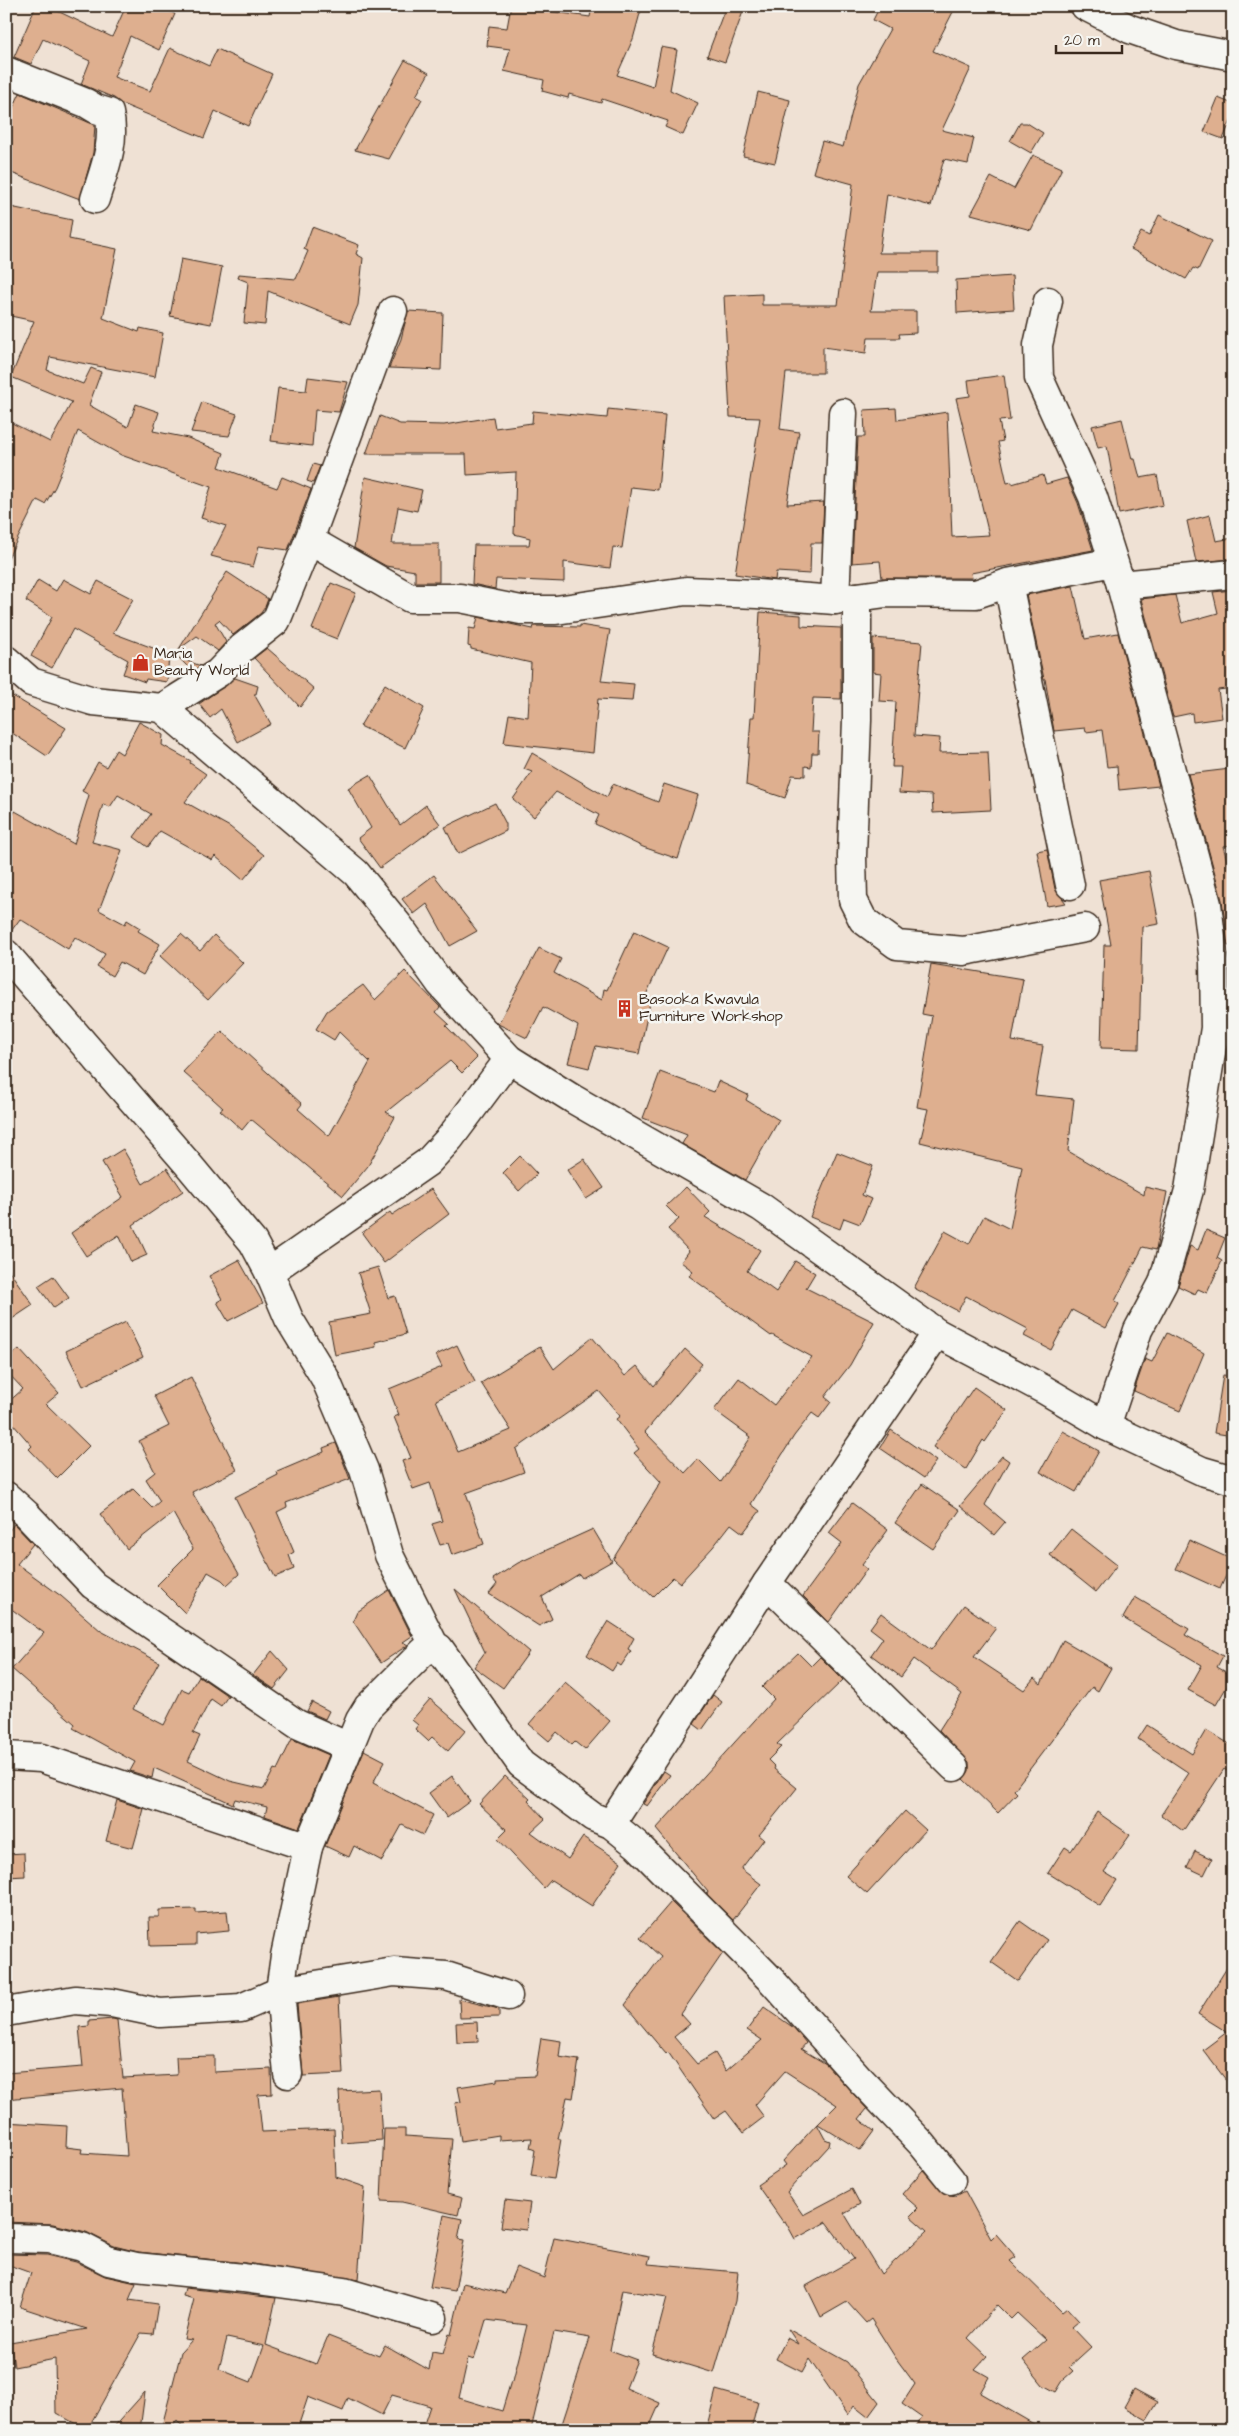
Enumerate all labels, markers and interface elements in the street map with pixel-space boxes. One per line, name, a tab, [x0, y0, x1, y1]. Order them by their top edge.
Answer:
scale bar	[1056, 22, 1123, 54]
text: 20 m	[1064, 30, 1100, 51]
place label: Maria Beauty World	[154, 643, 250, 682]
shop icon: Maria Beauty World	[130, 652, 150, 672]
place label: Basooka Kwavula Furniture Workshop	[639, 989, 783, 1027]
building icon: Basooka Kwavula Furniture Workshop	[615, 998, 635, 1018]

